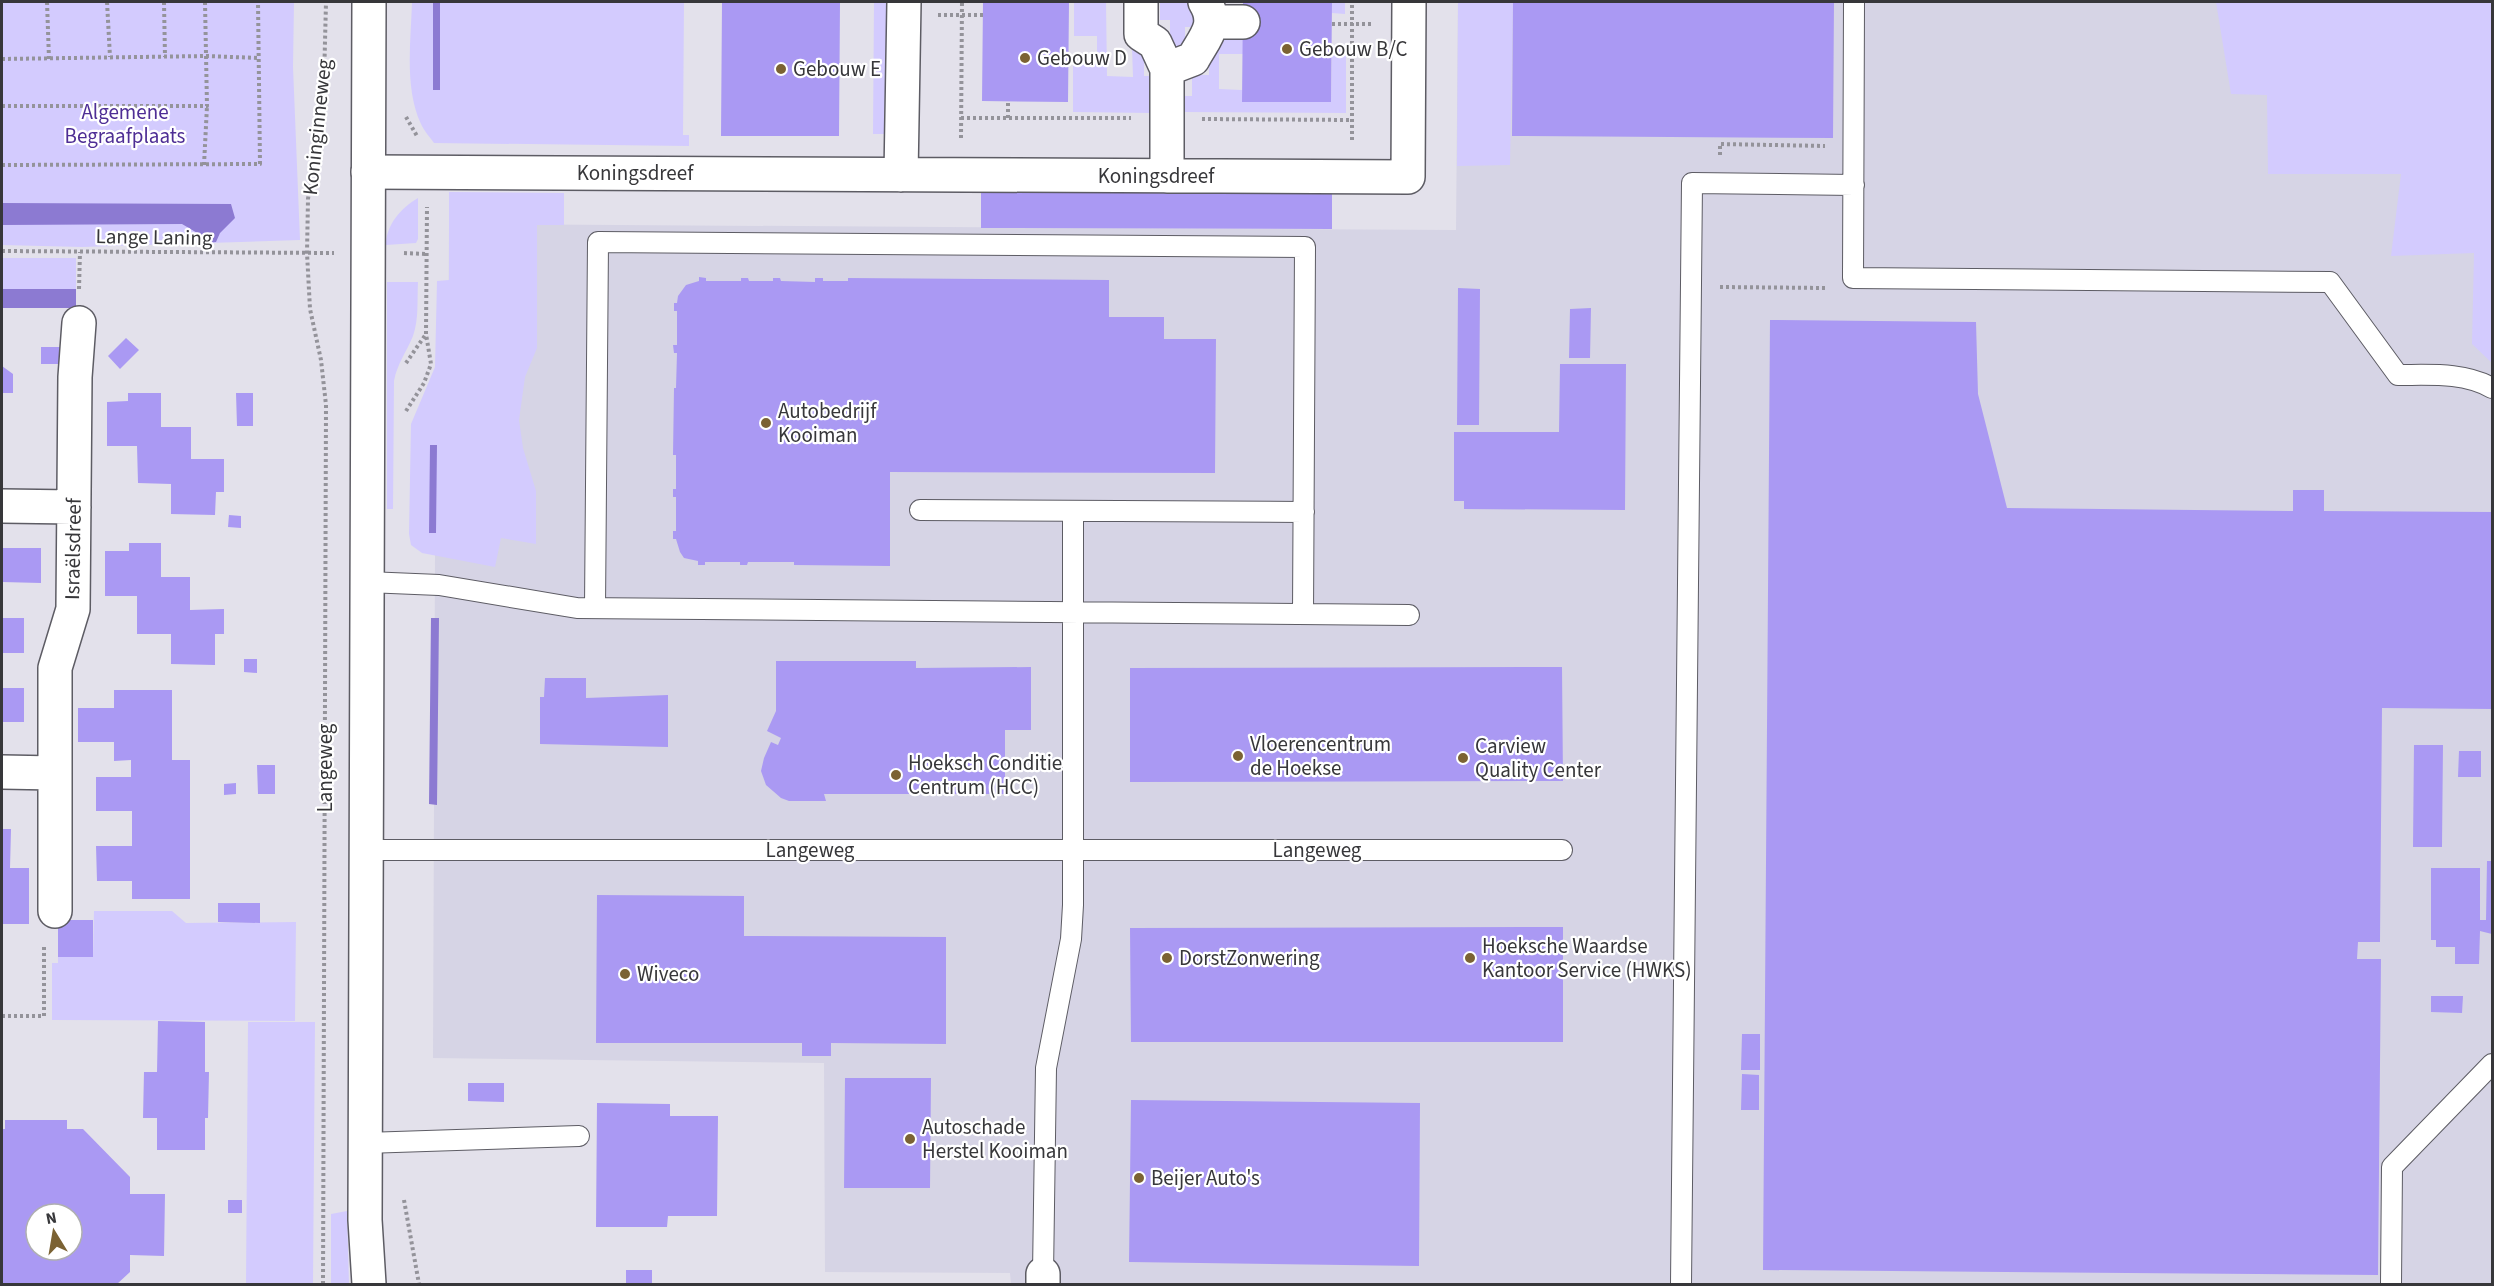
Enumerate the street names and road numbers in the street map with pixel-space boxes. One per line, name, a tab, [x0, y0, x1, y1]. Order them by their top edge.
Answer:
street label: Koninginneweg	[295, 57, 339, 196]
street label: Koningsdreef	[577, 158, 694, 188]
street label: Koningsdreef	[1098, 161, 1215, 191]
street label: Lange Laning	[95, 221, 213, 253]
street label: Israëlsdreef	[57, 497, 89, 600]
street label: Langeweg	[310, 723, 340, 812]
street label: Langeweg	[766, 835, 855, 865]
street label: Langeweg	[1273, 835, 1362, 865]

